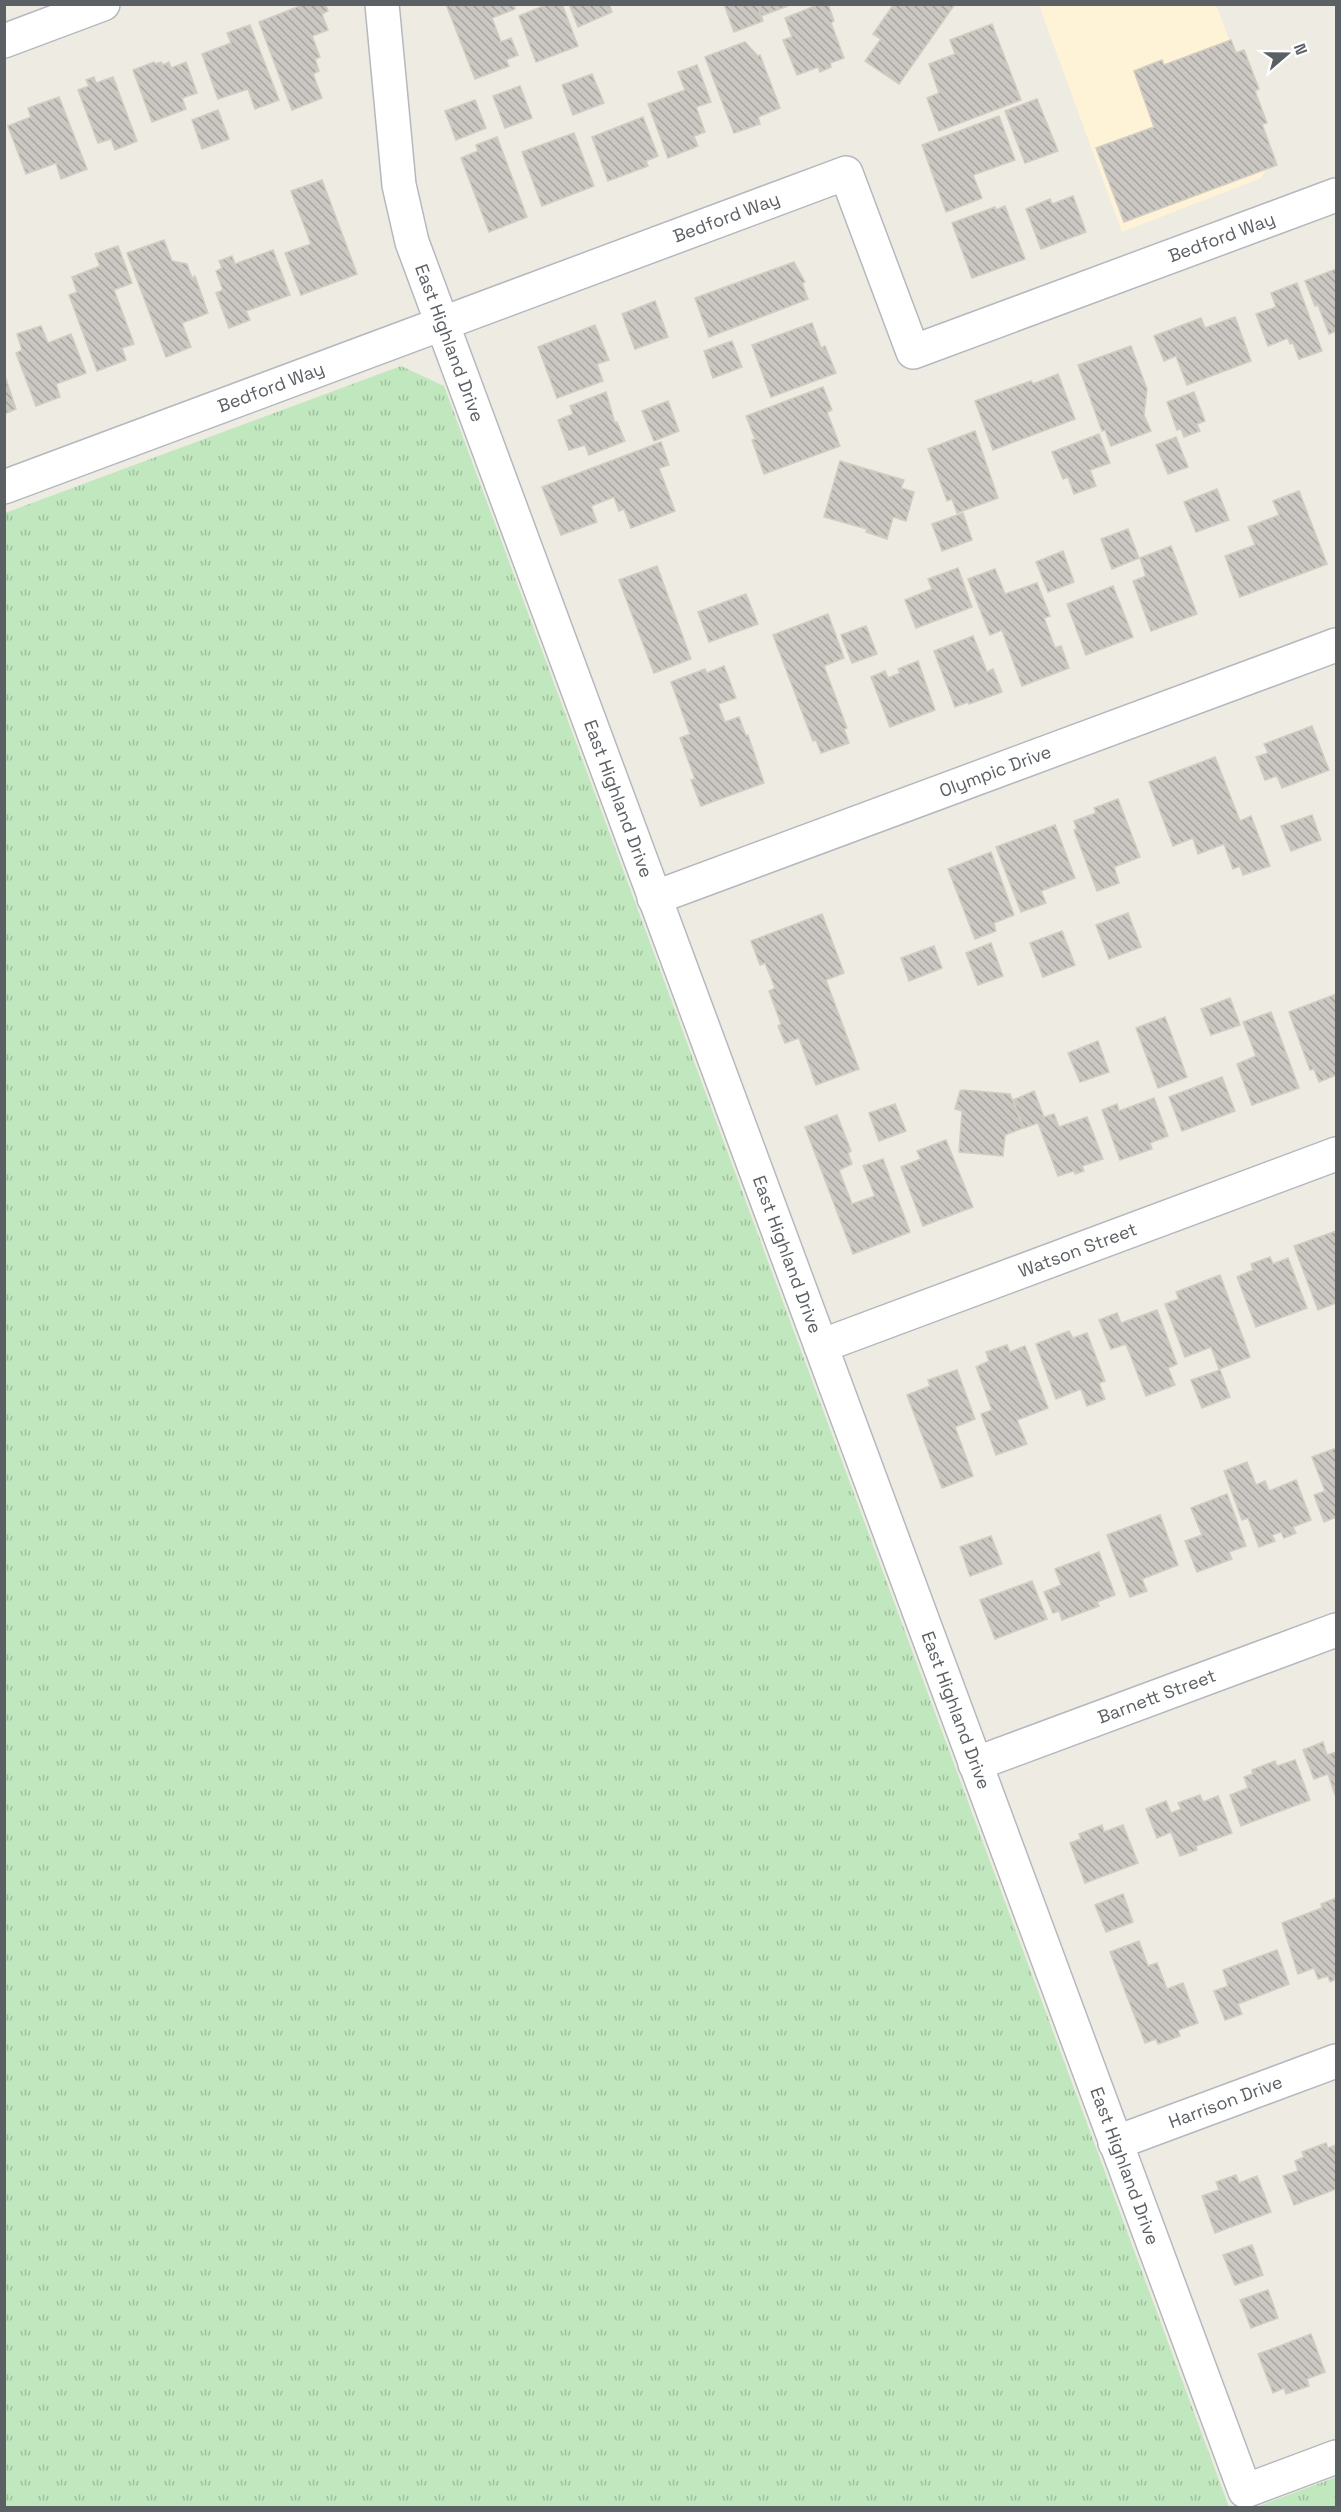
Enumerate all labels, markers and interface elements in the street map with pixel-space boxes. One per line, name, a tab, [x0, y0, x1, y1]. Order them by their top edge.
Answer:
north arrow	[1257, 24, 1317, 84]
text: N	[1289, 40, 1312, 58]
street label: Bedford Way	[670, 187, 783, 247]
street label: Bedford Way	[1165, 207, 1278, 267]
street label: East Highland Drive	[410, 261, 490, 425]
street label: Bedford Way	[214, 357, 327, 417]
street label: East Highland Drive	[579, 716, 658, 881]
street label: Olympic Drive	[936, 740, 1054, 802]
street label: East Highland Drive	[748, 1172, 827, 1336]
street label: Watson Street	[1015, 1217, 1140, 1282]
street label: East Highland Drive	[917, 1628, 996, 1792]
street label: Barnett Street	[1094, 1664, 1219, 1728]
street label: Harrison Drive	[1165, 2070, 1286, 2133]
street label: East Highland Drive	[1085, 2084, 1165, 2248]

